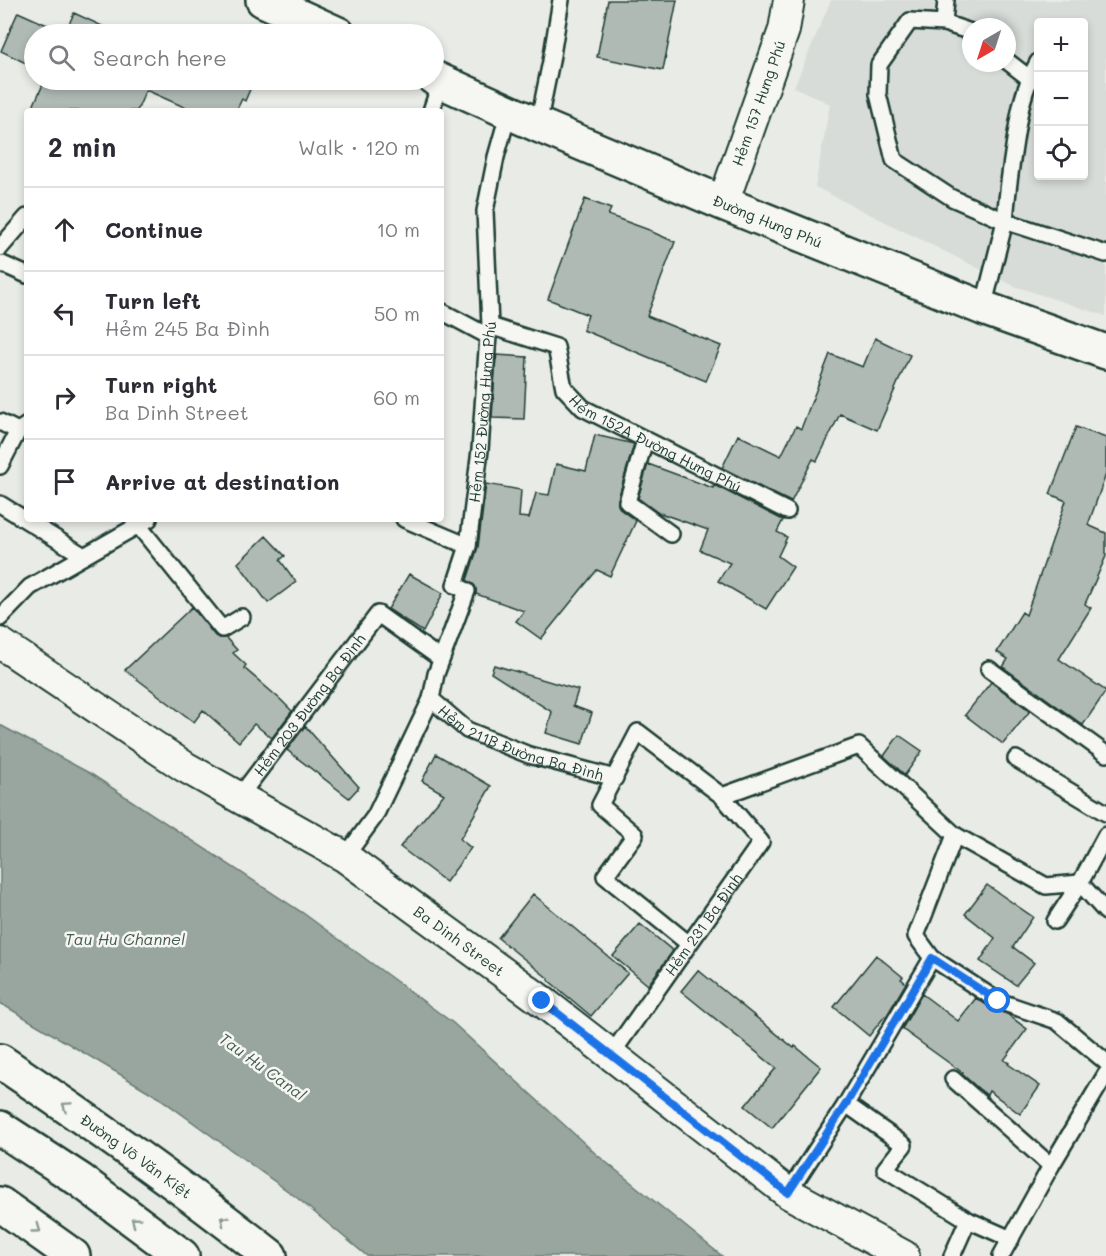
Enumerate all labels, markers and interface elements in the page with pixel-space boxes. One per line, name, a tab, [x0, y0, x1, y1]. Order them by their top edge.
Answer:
north arrow	[962, 18, 1016, 72]
map controls	[1034, 18, 1088, 180]
button: +	[1034, 18, 1088, 72]
search box	[24, 24, 444, 90]
street label: Hẻm 157 Hưng Phú	[727, 37, 790, 169]
icon: search	[45, 41, 78, 74]
text: Search here	[93, 43, 227, 72]
button: −	[1034, 72, 1088, 126]
button: locate	[1034, 126, 1088, 180]
text: 2 min	[48, 130, 116, 164]
text: Walk · 120 m	[298, 134, 420, 160]
street label: Đường Hưng Phú	[710, 190, 825, 252]
icon: ahead	[48, 213, 81, 246]
text: Continue	[105, 215, 203, 244]
text: 10 m	[376, 216, 420, 242]
text: Turn left	[105, 286, 201, 315]
icon: left	[48, 297, 81, 330]
text: 50 m	[374, 300, 420, 326]
text: Hẻm 245 Ba Đình	[105, 315, 269, 341]
street label: Hẻm 152 Đường Hưng Phú	[464, 321, 500, 504]
text: Turn right	[105, 370, 217, 399]
icon: right	[48, 381, 81, 414]
text: 60 m	[373, 384, 420, 410]
street label: Hẻm 152A Đường Hưng Phú	[565, 390, 745, 496]
text: Ba Dinh Street	[105, 399, 249, 425]
icon: arrive	[48, 465, 81, 498]
text: Arrive at destination	[105, 467, 340, 496]
street label: Hẻm 203 Đường Ba Đình	[249, 629, 370, 780]
street label: Hẻm 211B Đường Ba Đình	[434, 700, 606, 785]
street label: Hẻm 231 Ba Đình	[660, 869, 746, 980]
street label: Ba Dinh Street	[410, 901, 509, 981]
water label: Tau Hu Channel	[65, 928, 185, 949]
route end	[528, 987, 554, 1013]
route start	[984, 987, 1010, 1013]
water label: Tau Hu Canal	[215, 1027, 311, 1105]
one-way arrow	[61, 1102, 72, 1113]
street label: Đường Võ Văn Kiệt	[76, 1109, 196, 1203]
one-way arrow	[220, 1216, 231, 1227]
one-way arrow	[131, 1217, 142, 1228]
one-way arrow	[30, 1222, 41, 1233]

